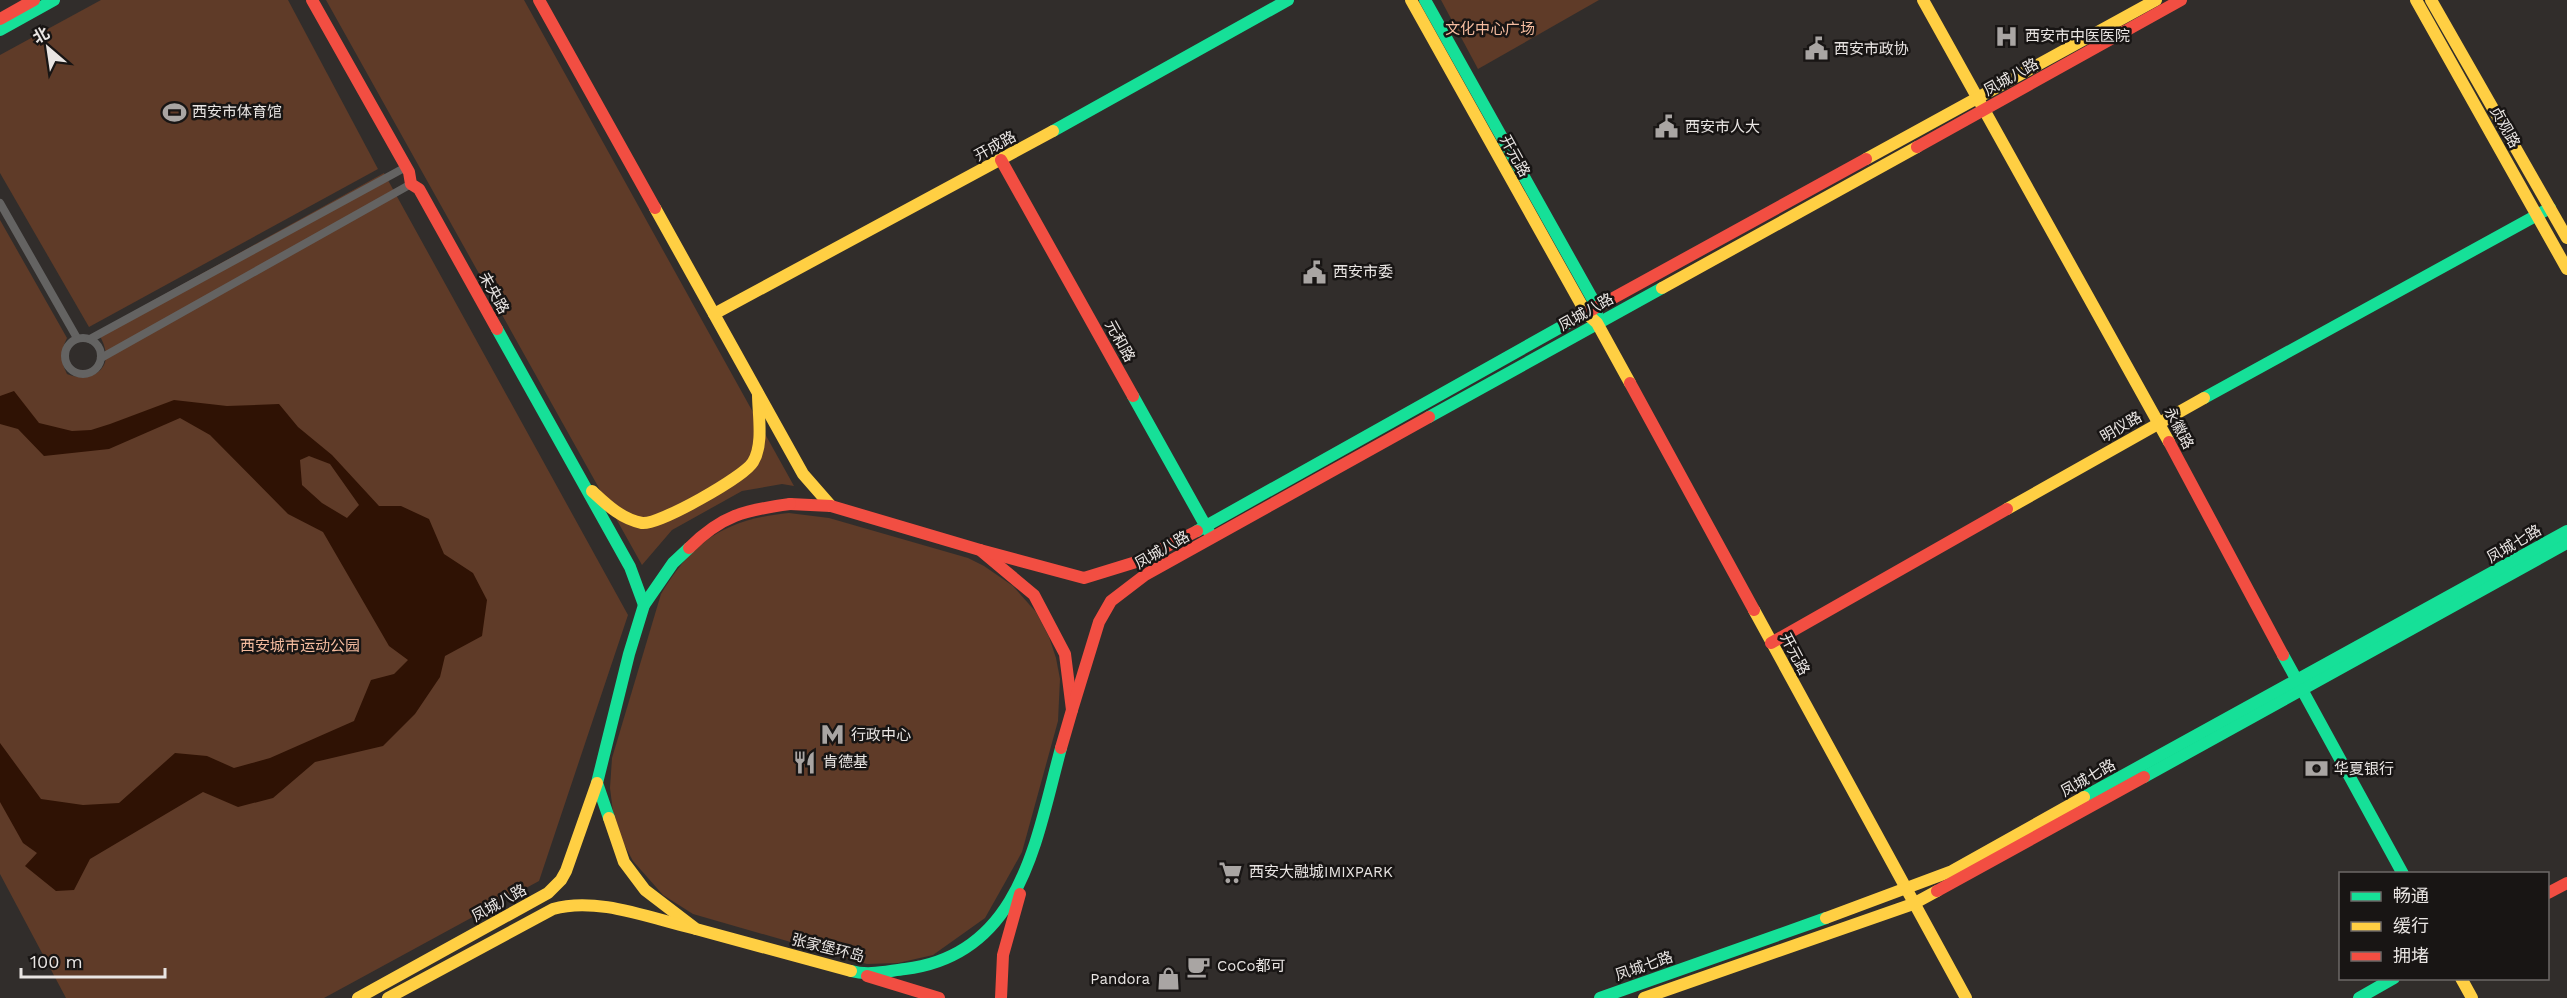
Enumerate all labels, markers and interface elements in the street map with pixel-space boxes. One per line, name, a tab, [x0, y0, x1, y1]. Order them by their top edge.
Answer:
north arrow	[18, 18, 78, 78]
park label: 文化中心广场	[1445, 20, 1535, 38]
text: 北	[29, 23, 53, 48]
hospital icon: 西安市中医医院	[1994, 23, 2020, 49]
place label: 西安市中医医院	[2025, 27, 2130, 45]
public building icon: 西安市政协	[1803, 36, 1829, 62]
place label: 西安市政协	[1834, 40, 1909, 58]
street label: 凤城八路	[1980, 55, 2042, 99]
sports icon: 西安市体育馆	[161, 99, 187, 125]
place label: 西安市体育馆	[192, 103, 282, 121]
street label: 贞观路	[2486, 103, 2524, 151]
public building icon: 西安市人大	[1654, 114, 1680, 140]
place label: 西安市人大	[1685, 118, 1760, 136]
street label: 开成路	[971, 127, 1019, 165]
street label: 开元路	[1496, 132, 1534, 180]
public building icon: 西安市委	[1302, 259, 1328, 285]
place label: 西安市委	[1333, 263, 1393, 281]
street label: 未央路	[475, 269, 513, 317]
street label: 凤城八路	[1555, 290, 1617, 334]
street label: 元和路	[1101, 317, 1139, 365]
street label: 永徽路	[2160, 404, 2198, 452]
street label: 明仪路	[2097, 408, 2145, 446]
street label: 凤城七路	[2484, 521, 2544, 567]
street label: 凤城八路	[1132, 527, 1192, 573]
street label: 开元路	[1776, 630, 1814, 678]
park label: 西安城市运动公园	[240, 637, 360, 655]
metro station icon: 行政中心	[820, 722, 846, 748]
place label: 行政中心	[851, 726, 911, 744]
restaurant icon: 肯德基	[792, 749, 818, 775]
place label: 肯德基	[823, 753, 868, 771]
street label: 凤城七路	[2057, 756, 2119, 800]
bank icon: 华夏银行	[2303, 756, 2329, 782]
place label: 华夏银行	[2334, 760, 2394, 778]
supermarket icon: 西安大融城IMIXPARK	[1218, 859, 1244, 885]
place label: 西安大融城IMIXPARK	[1249, 863, 1393, 881]
legend	[2339, 872, 2549, 980]
street label: 凤城八路	[468, 881, 530, 925]
text: 畅通	[2393, 885, 2429, 906]
text: 缓行	[2393, 915, 2429, 936]
street label: 张家堡环岛	[789, 930, 867, 966]
scale bar	[21, 941, 165, 979]
text: 拥堵	[2393, 945, 2429, 966]
street label: 凤城七路	[1613, 948, 1675, 984]
text: 100 m	[30, 951, 83, 972]
cafe icon: CoCo都可	[1186, 953, 1212, 979]
place label: CoCo都可	[1217, 957, 1286, 975]
shop icon: Pandora	[1155, 966, 1181, 992]
place label: Pandora	[1090, 970, 1151, 988]

